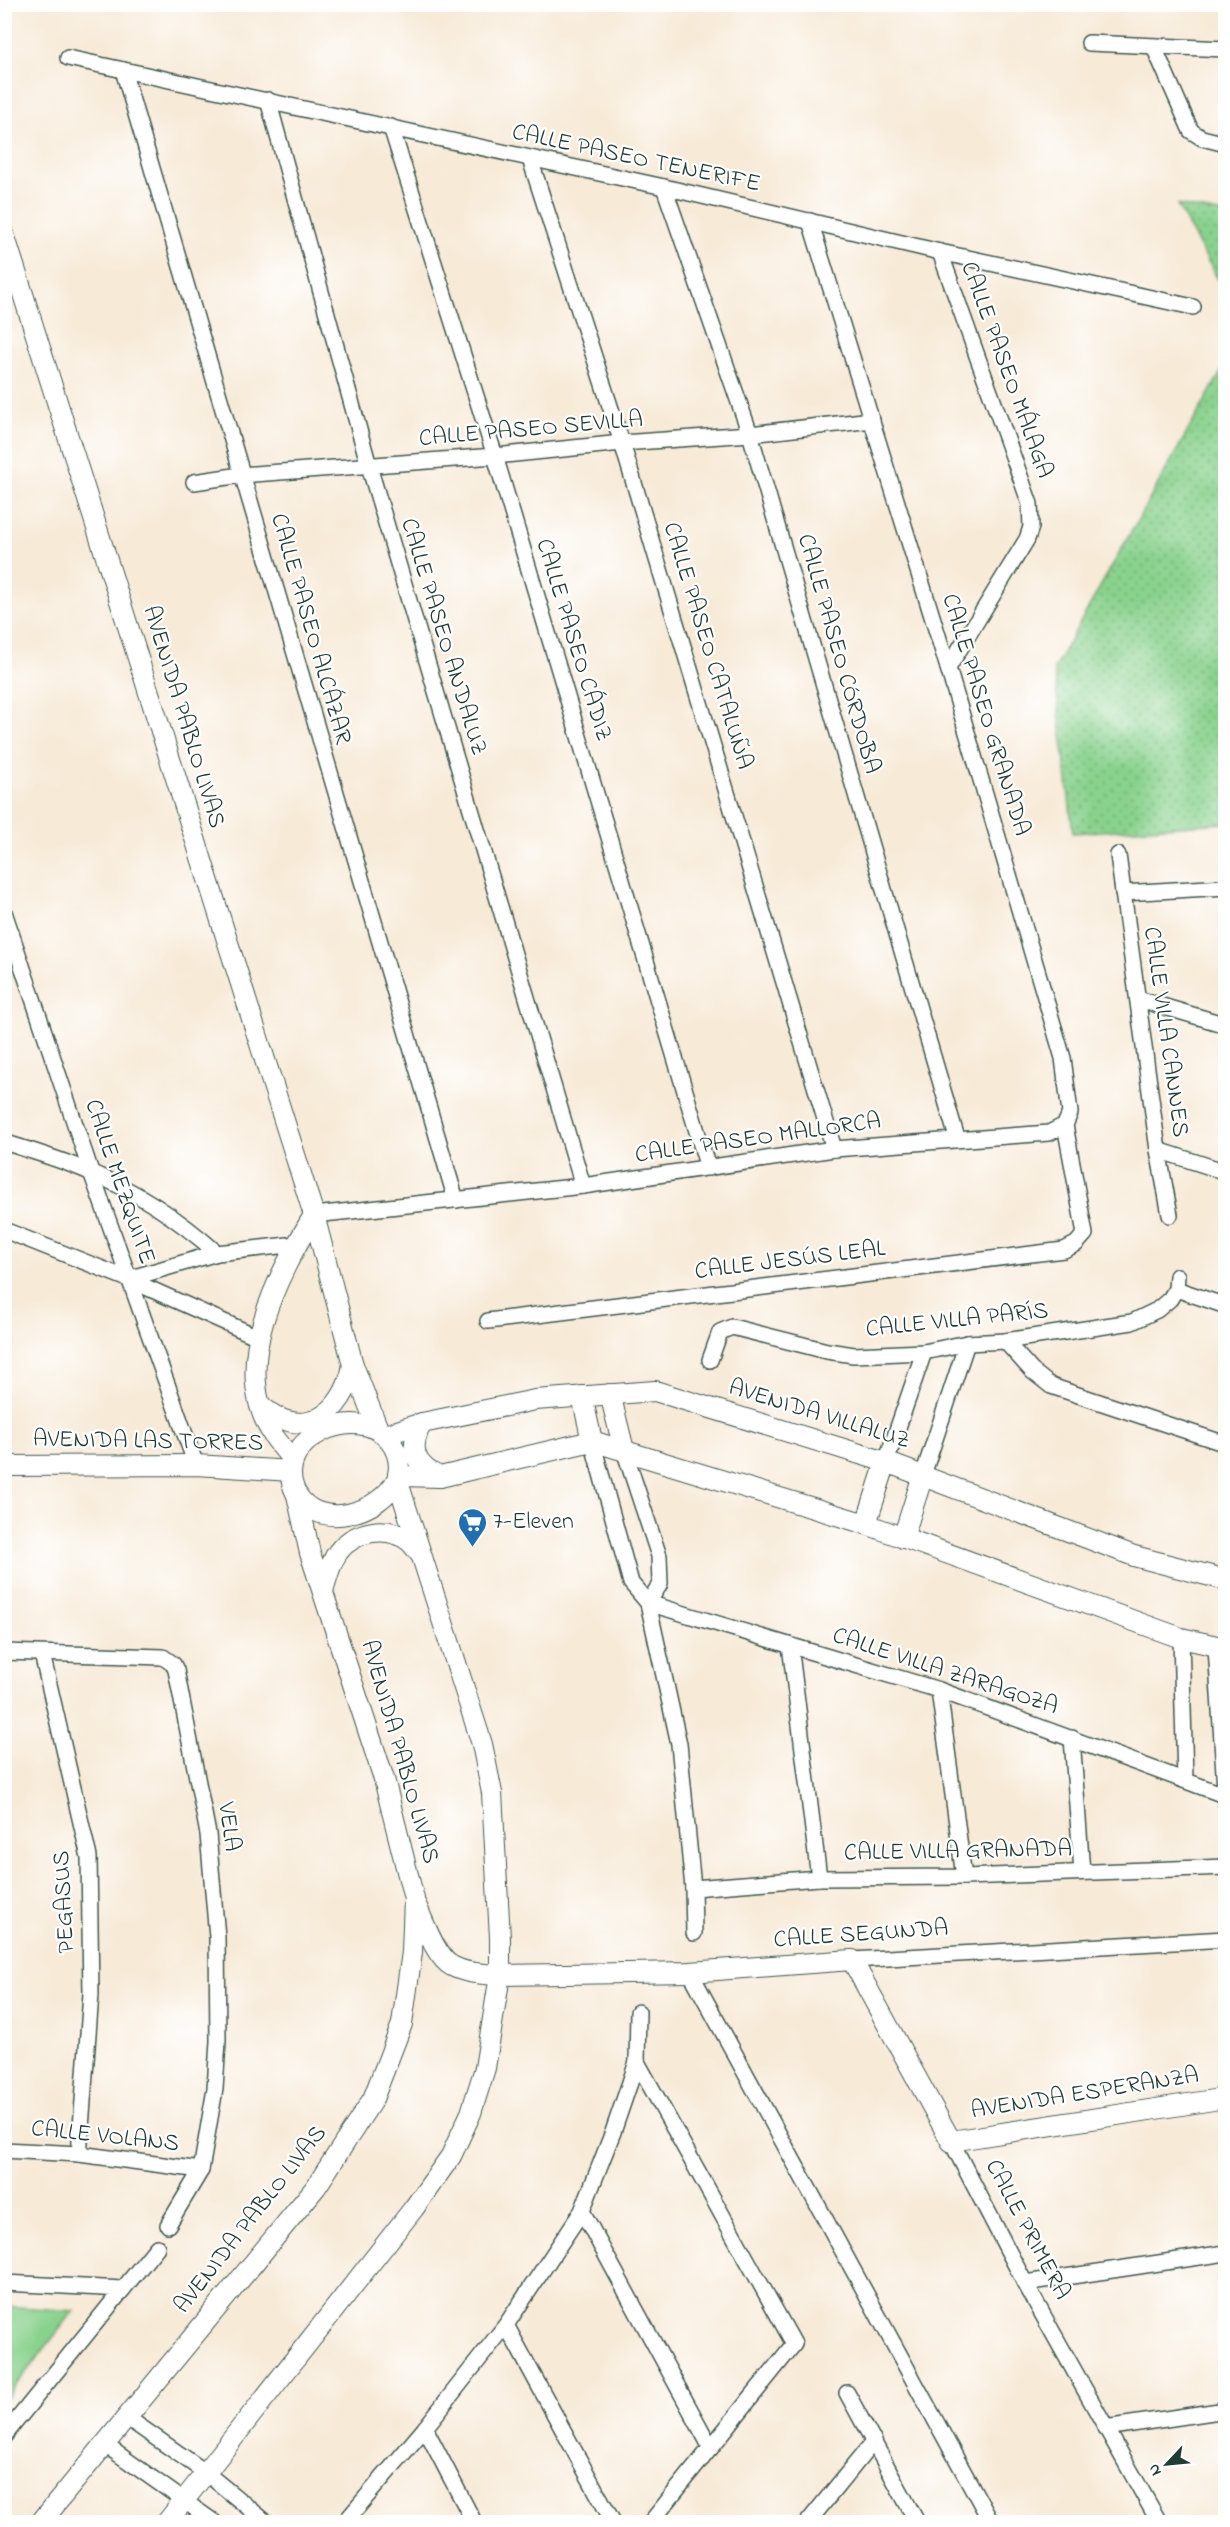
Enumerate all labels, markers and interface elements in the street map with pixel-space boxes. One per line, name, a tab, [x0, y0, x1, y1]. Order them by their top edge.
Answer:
street label: CALLE PASEO TENERIFE	[508, 116, 764, 202]
street label: CALLE PASEO MÁLAGA	[951, 257, 1061, 483]
street label: CALLE PASEO SEVILLA	[418, 403, 644, 457]
street label: CALLE PASEO ALCÁZAR	[260, 510, 360, 749]
street label: CALLE PASEO ANDALUZ	[390, 514, 496, 760]
street label: CALLE PASEO CATALUÑA	[653, 518, 761, 774]
street label: CALLE PASEO CÓRDOBA	[787, 530, 889, 778]
street label: CALLE PASEO CÁDIZ	[526, 534, 620, 746]
street label: CALLE PASEO GRANADA	[931, 590, 1039, 840]
street label: AVENIDA PABLO LIVAS	[133, 601, 233, 833]
street label: CALLE VILLA CANNES	[1133, 925, 1197, 1139]
street label: CALLE MEZQUITE	[74, 1095, 164, 1269]
street label: CALLE PASEO MALLORCA	[633, 1104, 883, 1174]
street label: CALLE JESÚS LEAL	[693, 1232, 887, 1290]
street label: CALLE VILLA PARÍS	[864, 1294, 1050, 1348]
street label: AVENIDA VILLALUZ	[724, 1371, 914, 1459]
street label: AVENIDA LAS TORRES	[32, 1422, 264, 1462]
place label: 7-Eleven	[493, 1505, 574, 1540]
supermarket icon: 7-Eleven	[456, 1506, 488, 1548]
street label: CALLE VILLA ZARAGOZA	[828, 1619, 1062, 1725]
street label: AVENIDA PABLO LIVAS	[350, 1636, 448, 1868]
street label: VELA	[207, 1799, 249, 1854]
street label: CALLE VILLA GRANADA	[844, 1833, 1072, 1871]
street label: PEGASUS	[45, 1850, 85, 1954]
street label: CALLE SEGUNDA	[772, 1911, 950, 1959]
street label: AVENIDA ESPERANZA	[968, 2059, 1202, 2129]
street label: CALLE VOLANS	[29, 2112, 181, 2162]
street label: AVENIDA PABLO LIVAS	[166, 2118, 336, 2322]
street label: CALLE PRIMERA	[975, 2153, 1079, 2307]
north arrow	[1137, 2434, 1197, 2494]
text: N	[1142, 2459, 1168, 2480]

